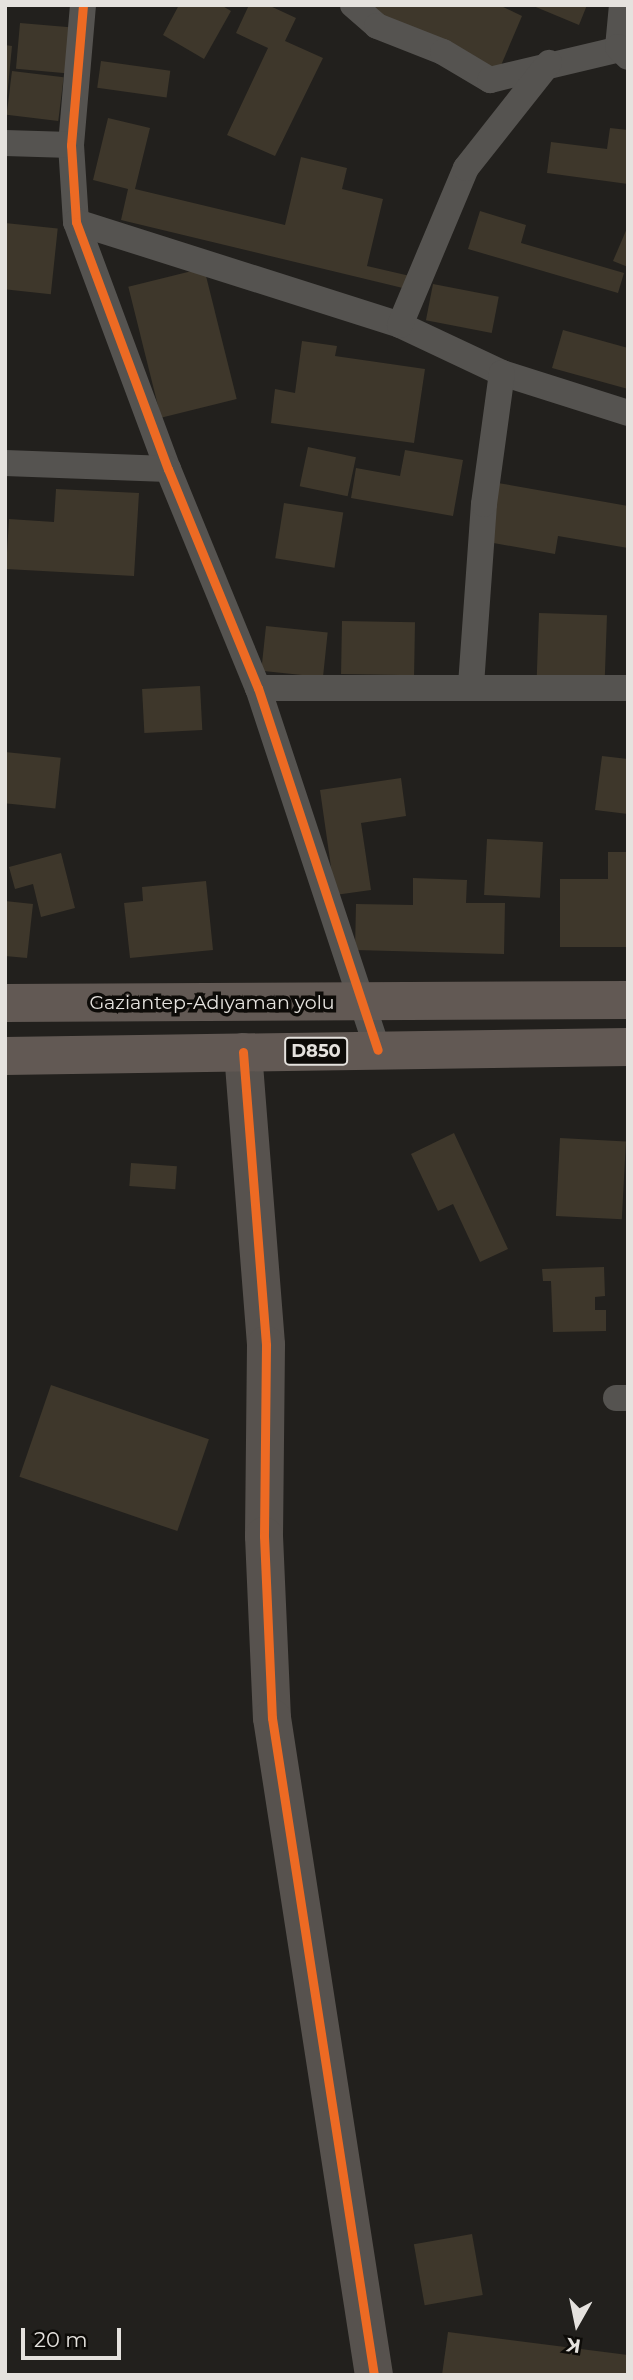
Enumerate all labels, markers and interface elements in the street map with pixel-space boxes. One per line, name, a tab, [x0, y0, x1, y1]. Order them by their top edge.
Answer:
street label: Gaziantep-Adıyaman yolu	[89, 992, 335, 1014]
road number: D850	[283, 1036, 349, 1066]
north arrow	[542, 2289, 612, 2359]
scale bar	[24, 2314, 124, 2358]
text: 20 m	[34, 2327, 88, 2352]
text: K	[565, 2333, 582, 2358]

